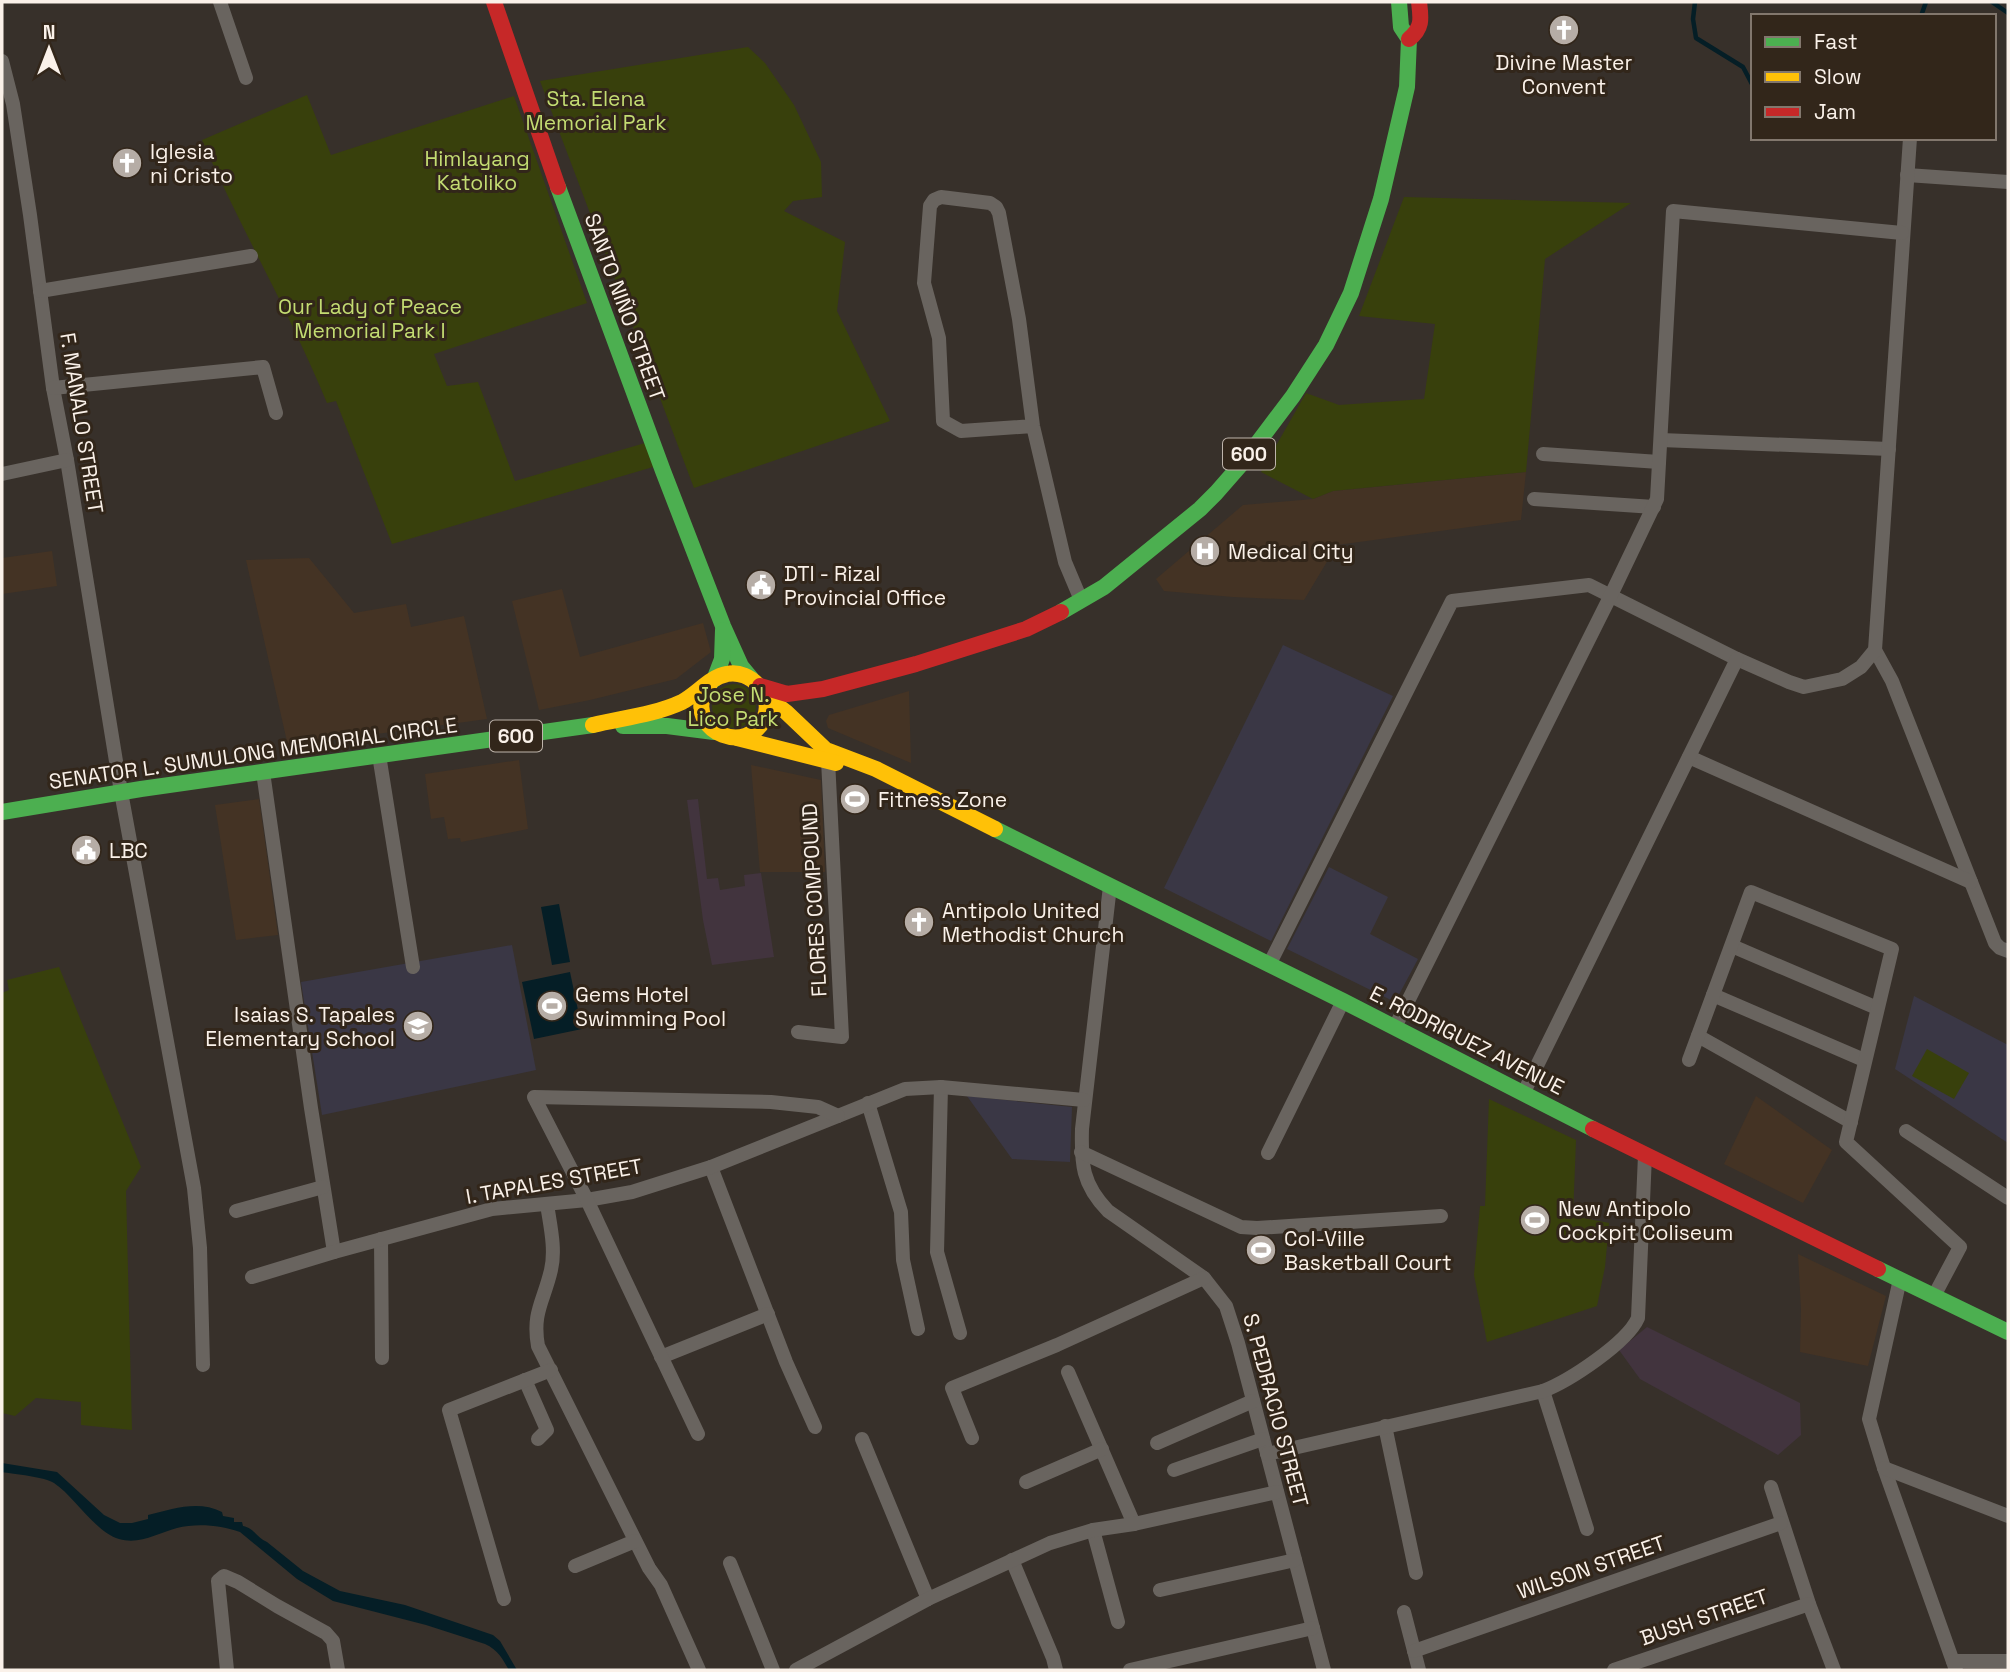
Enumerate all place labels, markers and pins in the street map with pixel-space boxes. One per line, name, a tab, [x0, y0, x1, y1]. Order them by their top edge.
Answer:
church icon: Divine Master Convent	[1547, 13, 1581, 47]
place label: Divine Master Convent	[1496, 49, 1633, 100]
place label: Iglesia ni Cristo	[150, 138, 233, 189]
church icon: Iglesia ni Cristo	[110, 146, 144, 180]
hospital icon: Medical City	[1188, 534, 1222, 568]
place label: Medical City	[1228, 538, 1354, 565]
place label: DTI - Rizal Provincial Office	[784, 560, 946, 611]
public building icon: DTI - Rizal Provincial Office	[744, 568, 778, 602]
sports icon: Fitness Zone	[838, 782, 872, 816]
place label: Fitness Zone	[878, 786, 1007, 813]
public building icon: LBC	[69, 833, 103, 867]
place label: LBC	[109, 837, 148, 864]
place label: Antipolo United Methodist Church	[942, 897, 1124, 948]
church icon: Antipolo United Methodist Church	[902, 905, 936, 939]
place label: Gems Hotel Swimming Pool	[575, 981, 726, 1032]
sports icon: Gems Hotel Swimming Pool	[535, 989, 569, 1023]
place label: Isaias S. Tapales Elementary School	[205, 1001, 395, 1052]
school or university icon: Isaias S. Tapales Elementary School	[401, 1009, 435, 1043]
place label: New Antipolo Cockpit Coliseum	[1558, 1195, 1733, 1246]
sports icon: New Antipolo Cockpit Coliseum	[1518, 1203, 1552, 1237]
place label: Col-Ville Basketball Court	[1284, 1225, 1452, 1276]
sports icon: Col-Ville Basketball Court	[1244, 1233, 1278, 1267]

